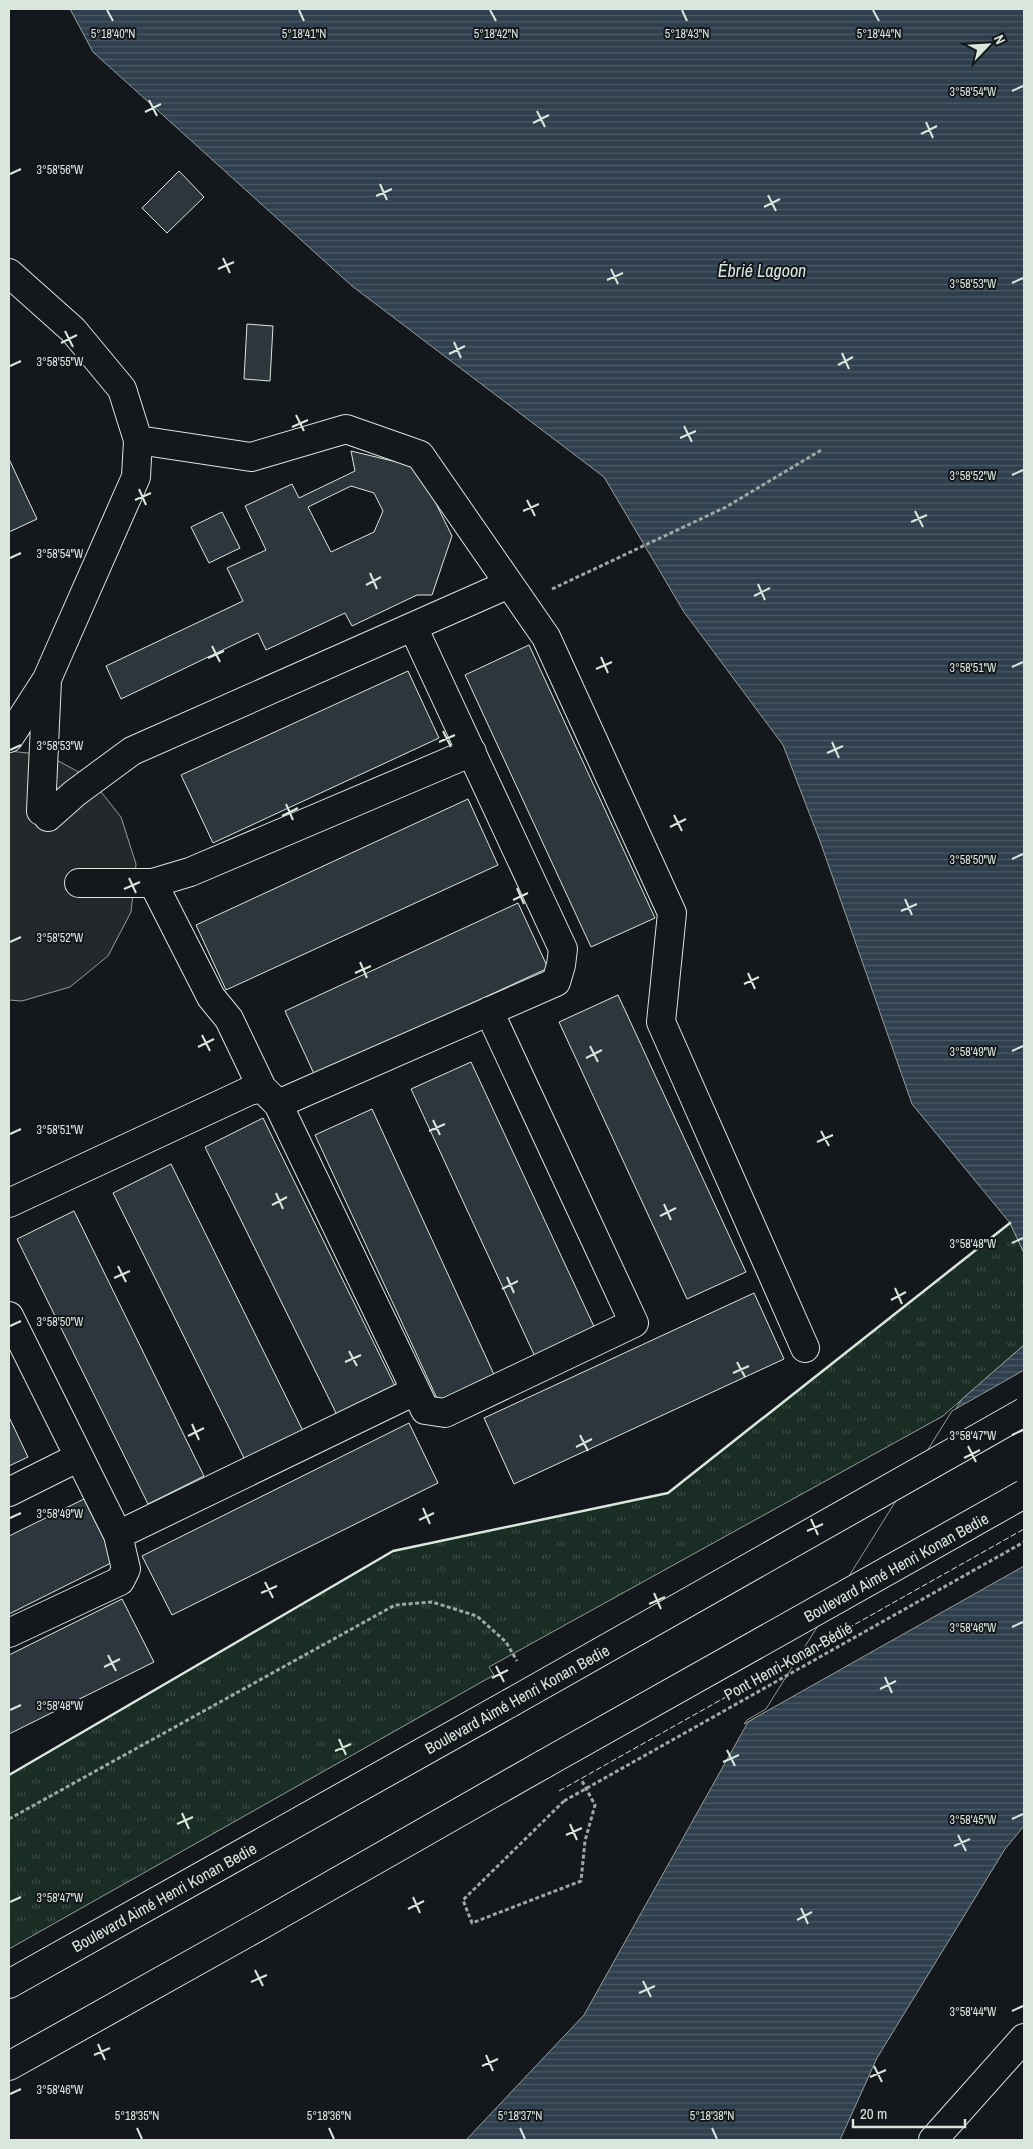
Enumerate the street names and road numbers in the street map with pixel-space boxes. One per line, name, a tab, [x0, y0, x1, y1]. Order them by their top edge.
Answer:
street label: Boulevard Aimé Henri Konan Bedie	[800, 1507, 992, 1627]
street label: Pont Henri-Konan-Bédié	[720, 1617, 856, 1705]
street label: Boulevard Aimé Henri Konan Bedie	[421, 1639, 613, 1759]
street label: Boulevard Aimé Henri Konan Bedie	[68, 1837, 260, 1957]

